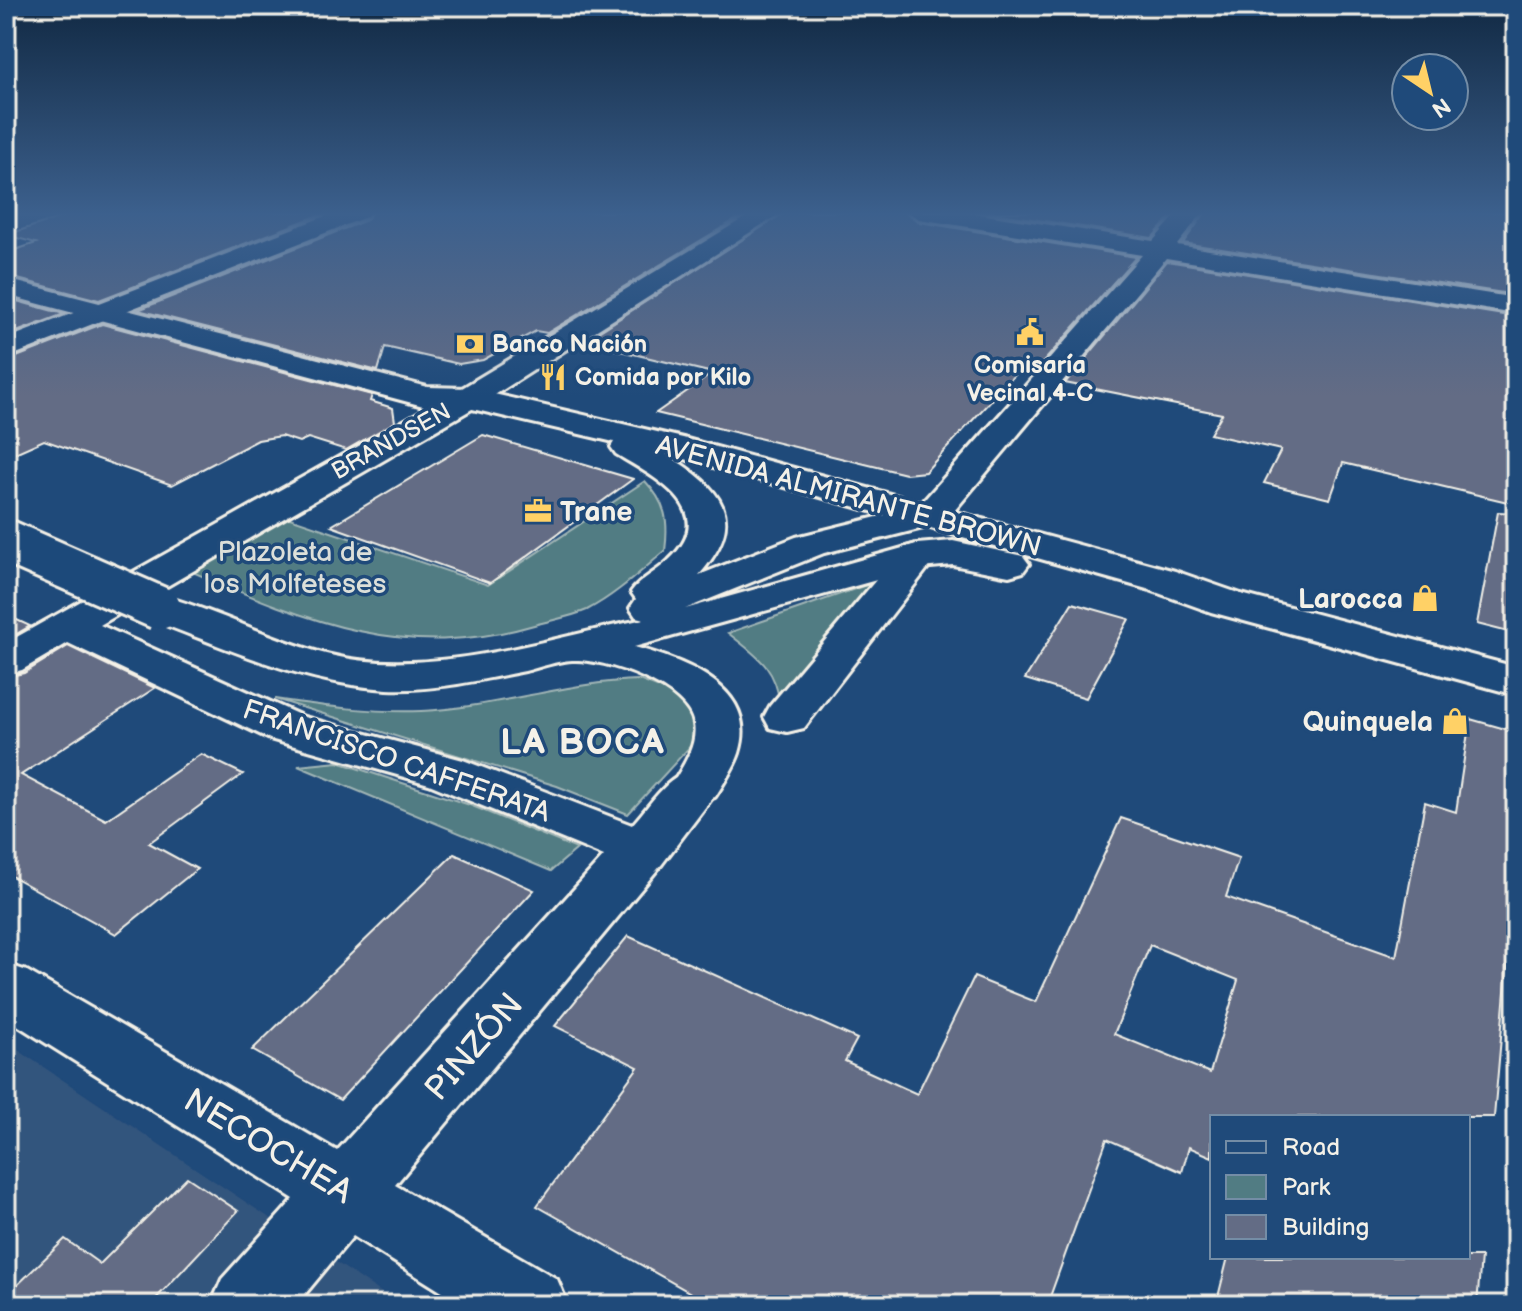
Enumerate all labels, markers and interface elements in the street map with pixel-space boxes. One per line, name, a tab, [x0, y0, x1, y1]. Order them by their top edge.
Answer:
north arrow	[1390, 52, 1470, 132]
text: N	[1426, 91, 1455, 123]
public building icon: Comisaría Vecinal 4-C	[1015, 317, 1045, 347]
bank icon: Banco Nación	[455, 329, 485, 359]
place label: Banco Nación	[492, 330, 647, 359]
place label: Comisaría Vecinal 4-C	[967, 351, 1093, 408]
restaurant icon: Comida por Kilo	[538, 362, 568, 392]
place label: Comida por Kilo	[575, 363, 751, 392]
street label: BRANDSEN	[326, 397, 456, 486]
street label: AVENIDA ALMIRANTE BROWN	[652, 429, 1045, 564]
office icon: Trane	[523, 496, 553, 526]
place label: Trane	[560, 496, 632, 529]
park label: Plazoleta de los Molfeteses	[204, 536, 386, 601]
place label: Larocca	[1298, 583, 1403, 616]
shop icon: Larocca	[1410, 583, 1440, 613]
street label: FRANCISCO CAFFERATA	[238, 693, 555, 830]
place label: Quinquela	[1303, 706, 1433, 739]
shop icon: Quinquela	[1440, 706, 1470, 736]
district label: LA BOCA	[500, 722, 666, 765]
street label: PINZÓN	[416, 985, 532, 1109]
street label: NECOCHEA	[176, 1080, 360, 1213]
legend	[1210, 1115, 1470, 1259]
text: Road	[1282, 1133, 1340, 1162]
text: Park	[1282, 1173, 1330, 1202]
text: Building	[1282, 1213, 1369, 1242]

